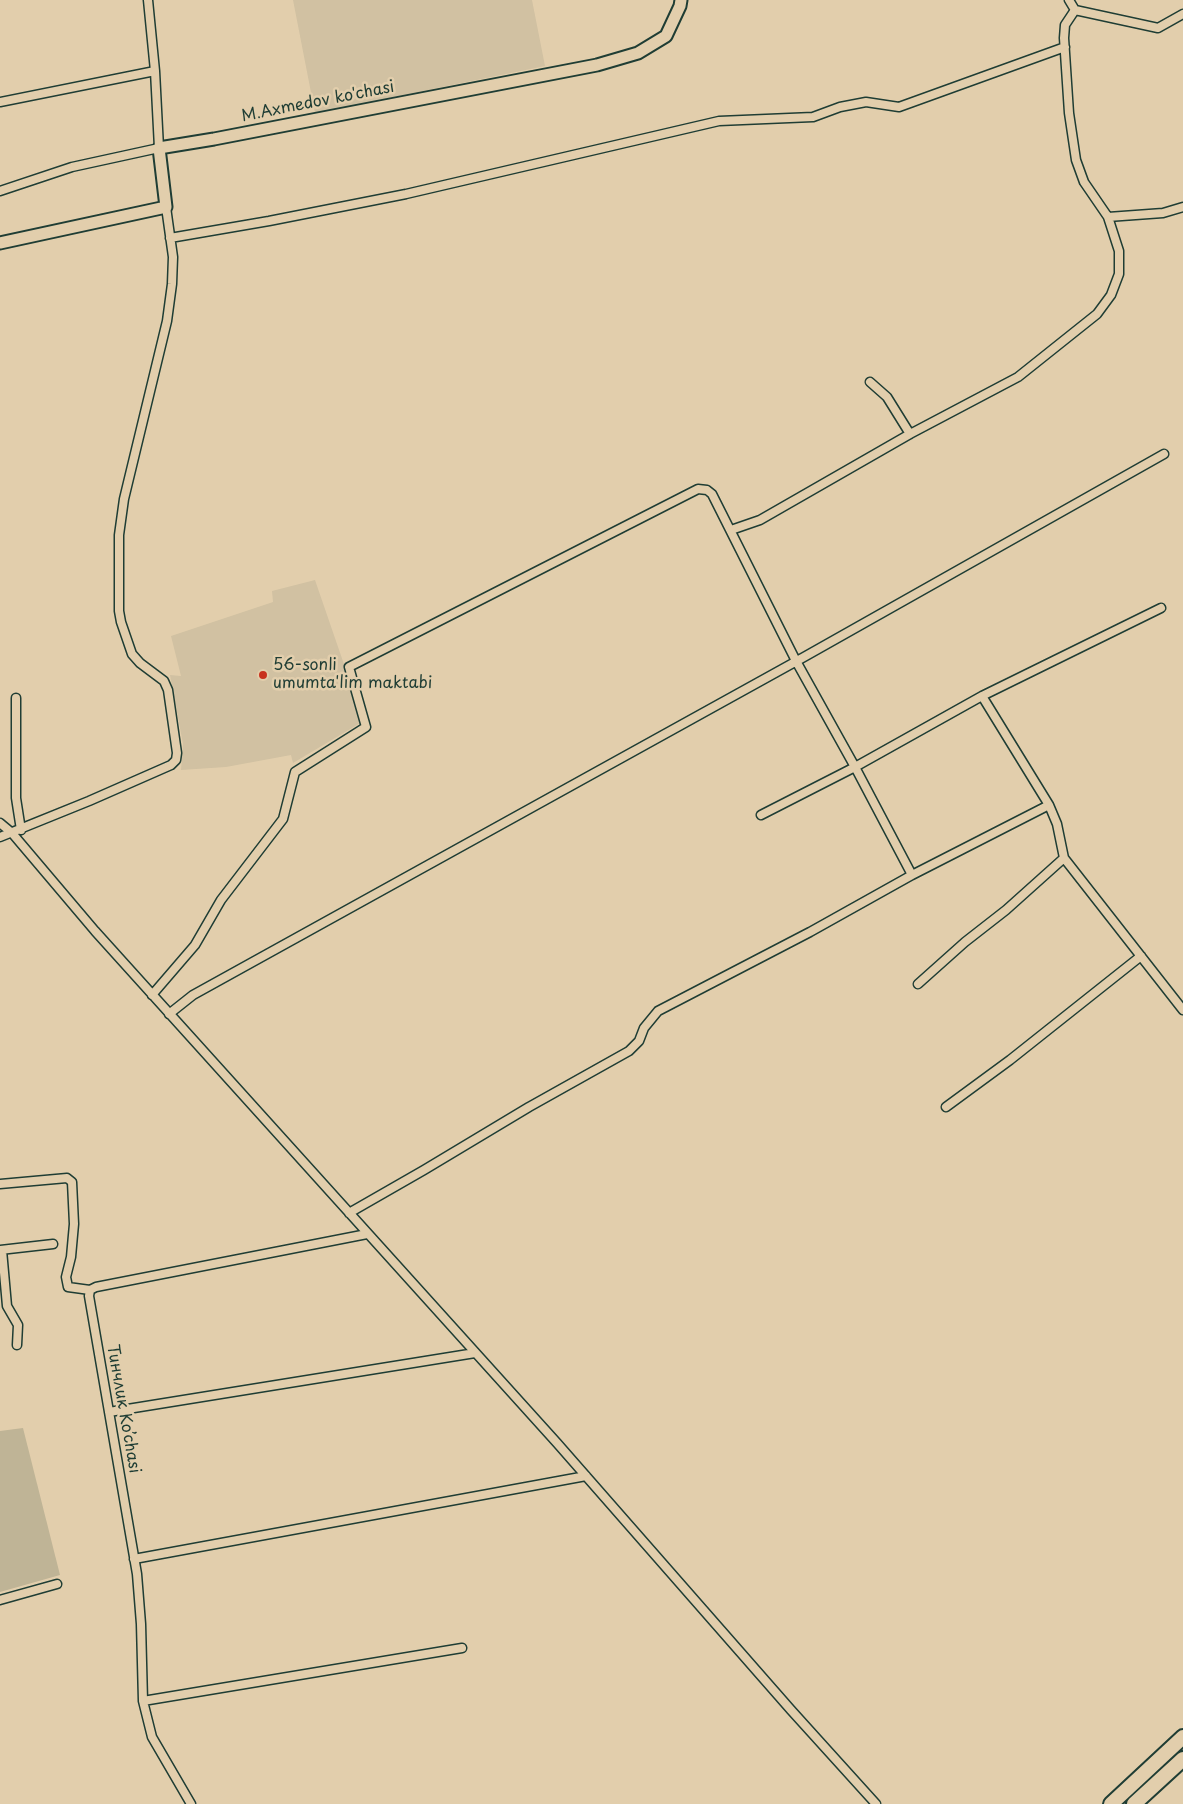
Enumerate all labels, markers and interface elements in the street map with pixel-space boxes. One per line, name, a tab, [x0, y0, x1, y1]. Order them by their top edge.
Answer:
street label: M.Axmedov ko'chasi	[240, 78, 396, 126]
place label: 56-sonli umumta'lim maktabi	[273, 656, 432, 694]
marker: 56-sonli umumta'lim maktabi	[257, 669, 269, 681]
street label: Тинчлик Ko’chasi	[102, 1343, 144, 1475]

